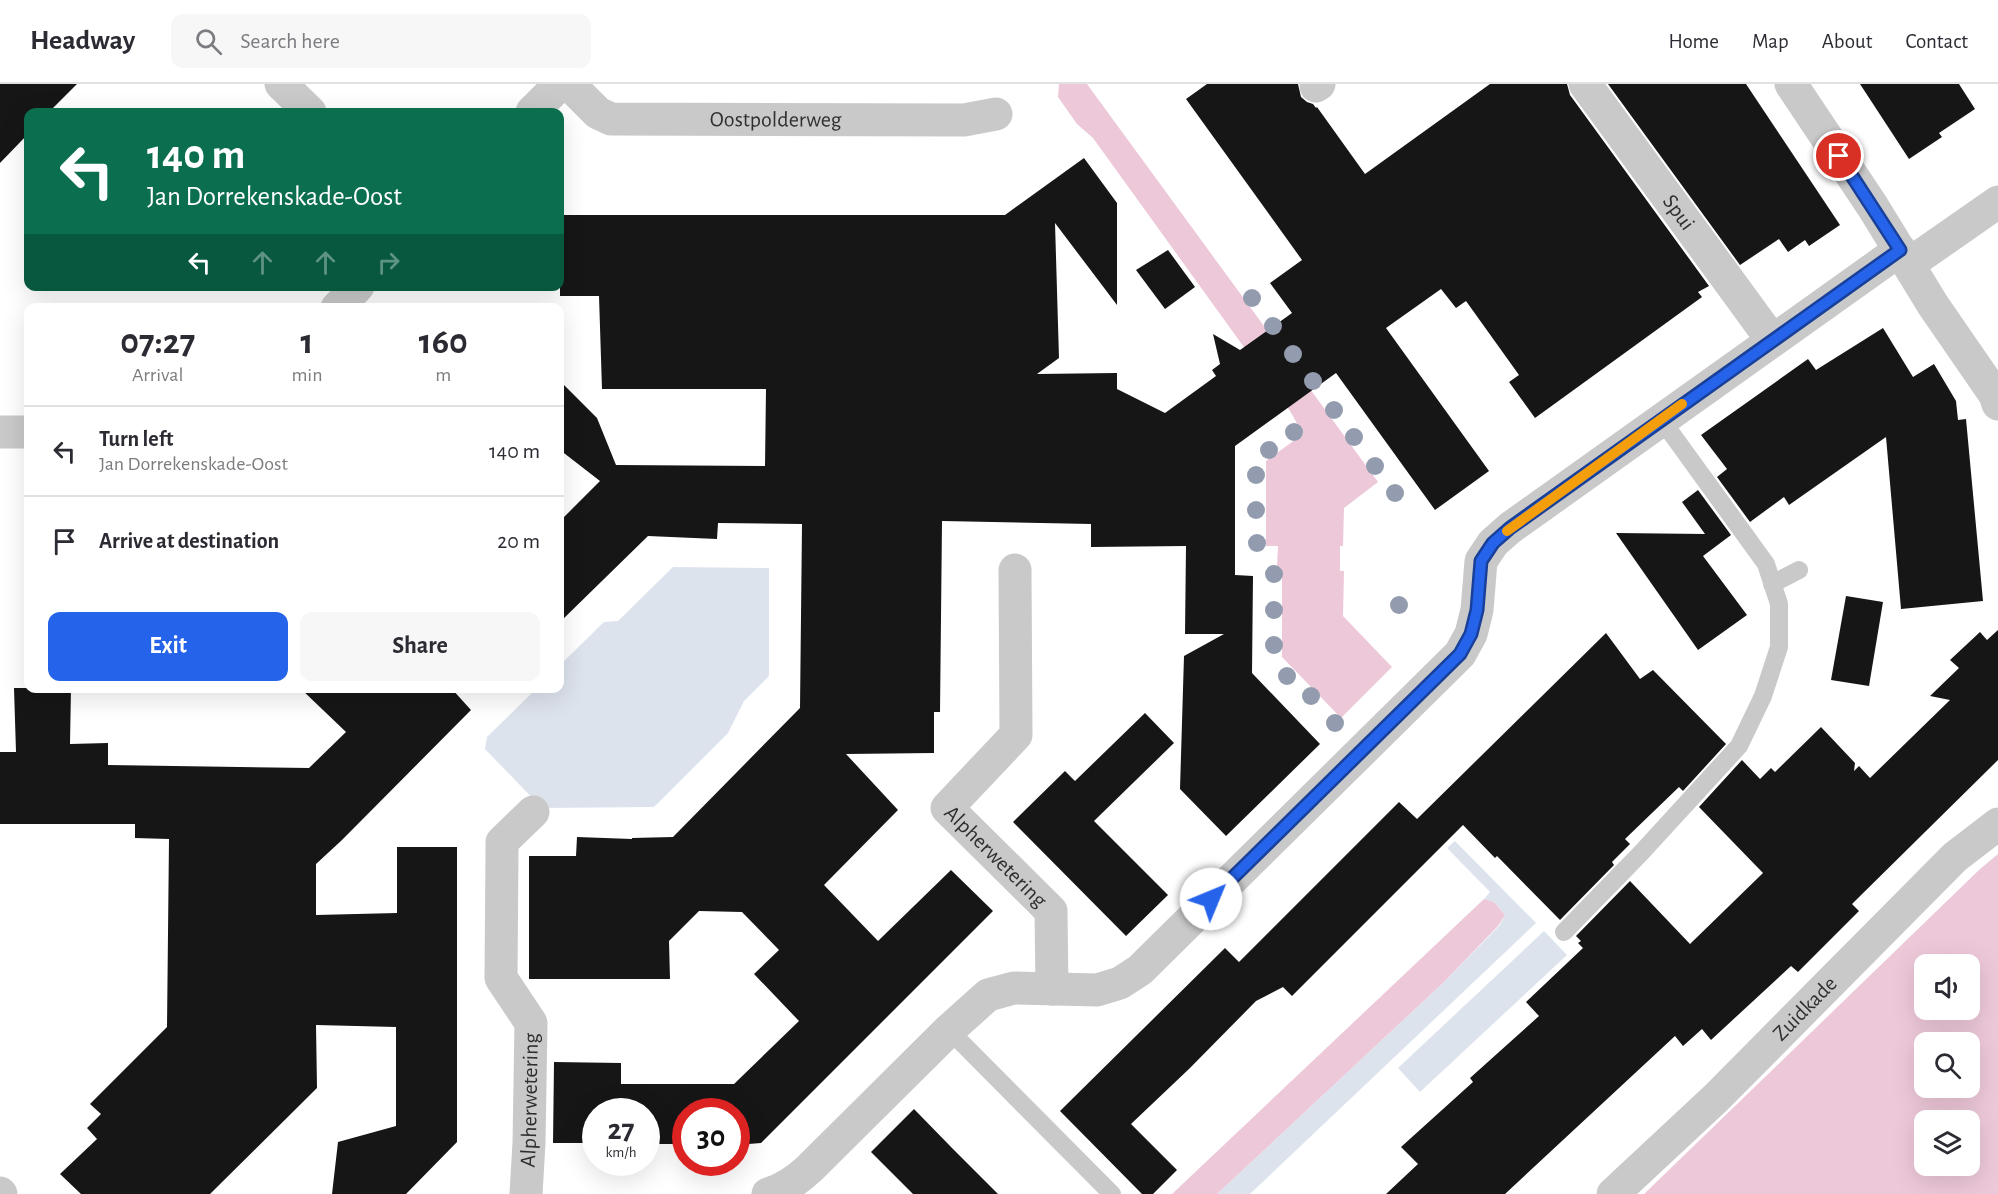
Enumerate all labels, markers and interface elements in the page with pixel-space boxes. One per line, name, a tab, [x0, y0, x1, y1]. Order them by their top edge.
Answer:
search box	[171, 14, 591, 68]
icon: search	[192, 25, 225, 58]
text: Headway	[30, 27, 135, 55]
text: Search here	[240, 30, 340, 52]
text: Home	[1668, 31, 1719, 52]
text: Map	[1752, 31, 1789, 52]
text: About	[1822, 31, 1872, 52]
text: Contact	[1905, 31, 1968, 52]
street label: Oostpolderweg	[710, 108, 842, 131]
pin	[1813, 130, 1864, 181]
icon: left	[48, 132, 126, 210]
text: 140 m	[147, 134, 245, 176]
icon: arrive	[1822, 139, 1855, 172]
text: Jan Dorrekenskade-Oost	[147, 183, 402, 210]
street label: Spui	[1659, 190, 1699, 234]
icon: left	[183, 246, 216, 279]
icon: ahead	[246, 246, 279, 279]
icon: ahead	[309, 246, 342, 279]
icon: right	[372, 246, 405, 279]
text: 07:27	[120, 324, 195, 360]
text: 1	[300, 324, 313, 360]
text: 160	[419, 324, 468, 360]
text: Arrival	[132, 365, 183, 385]
text: min	[291, 365, 323, 385]
text: m	[435, 365, 451, 385]
text: Turn left	[99, 428, 173, 450]
icon: left	[48, 435, 81, 468]
text: 140 m	[489, 440, 540, 462]
text: Jan Dorrekenskade-Oost	[99, 454, 288, 474]
icon: arrive	[48, 525, 81, 558]
text: Arrive at destination	[99, 530, 279, 552]
text: 20 m	[497, 530, 540, 552]
button: Exit	[48, 612, 288, 681]
button: Share	[300, 612, 540, 681]
street label: Alpherwetering	[940, 801, 1051, 912]
position arrow	[1179, 867, 1243, 931]
map controls	[1914, 954, 1980, 1176]
button: sound	[1914, 954, 1980, 1020]
street label: Zuidkade	[1769, 972, 1841, 1045]
street label: Alpherwetering	[517, 1032, 542, 1168]
button: search	[1914, 1032, 1980, 1098]
speed limit sign: 30	[672, 1098, 750, 1176]
button: layers	[1914, 1110, 1980, 1176]
text: 27	[607, 1115, 635, 1145]
text: km/h	[606, 1145, 636, 1160]

